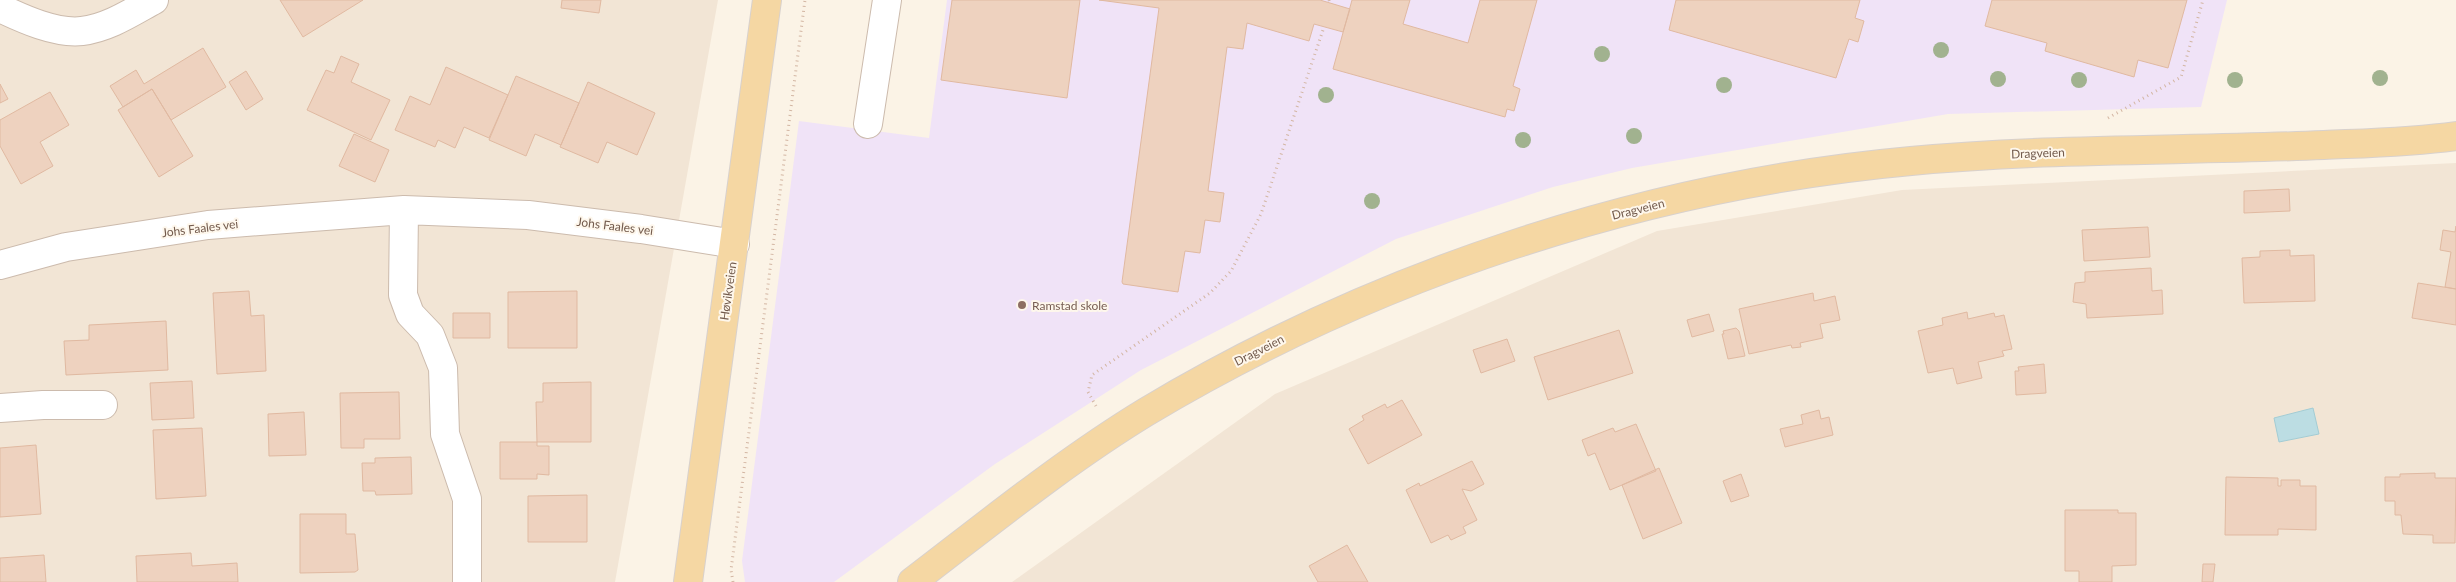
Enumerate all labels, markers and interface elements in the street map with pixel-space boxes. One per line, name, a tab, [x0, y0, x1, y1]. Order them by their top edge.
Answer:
street label: Dragveien	[2011, 145, 2065, 161]
street label: Dragveien	[1610, 195, 1666, 223]
street label: Johs Faales vei	[576, 214, 654, 238]
street label: Johs Faales vei	[161, 216, 239, 240]
street label: Høvikveien	[716, 261, 740, 321]
place label: Ramstad skole	[1032, 298, 1107, 313]
marker: Ramstad skole	[1016, 299, 1028, 311]
street label: Dragveien	[1232, 331, 1286, 369]

